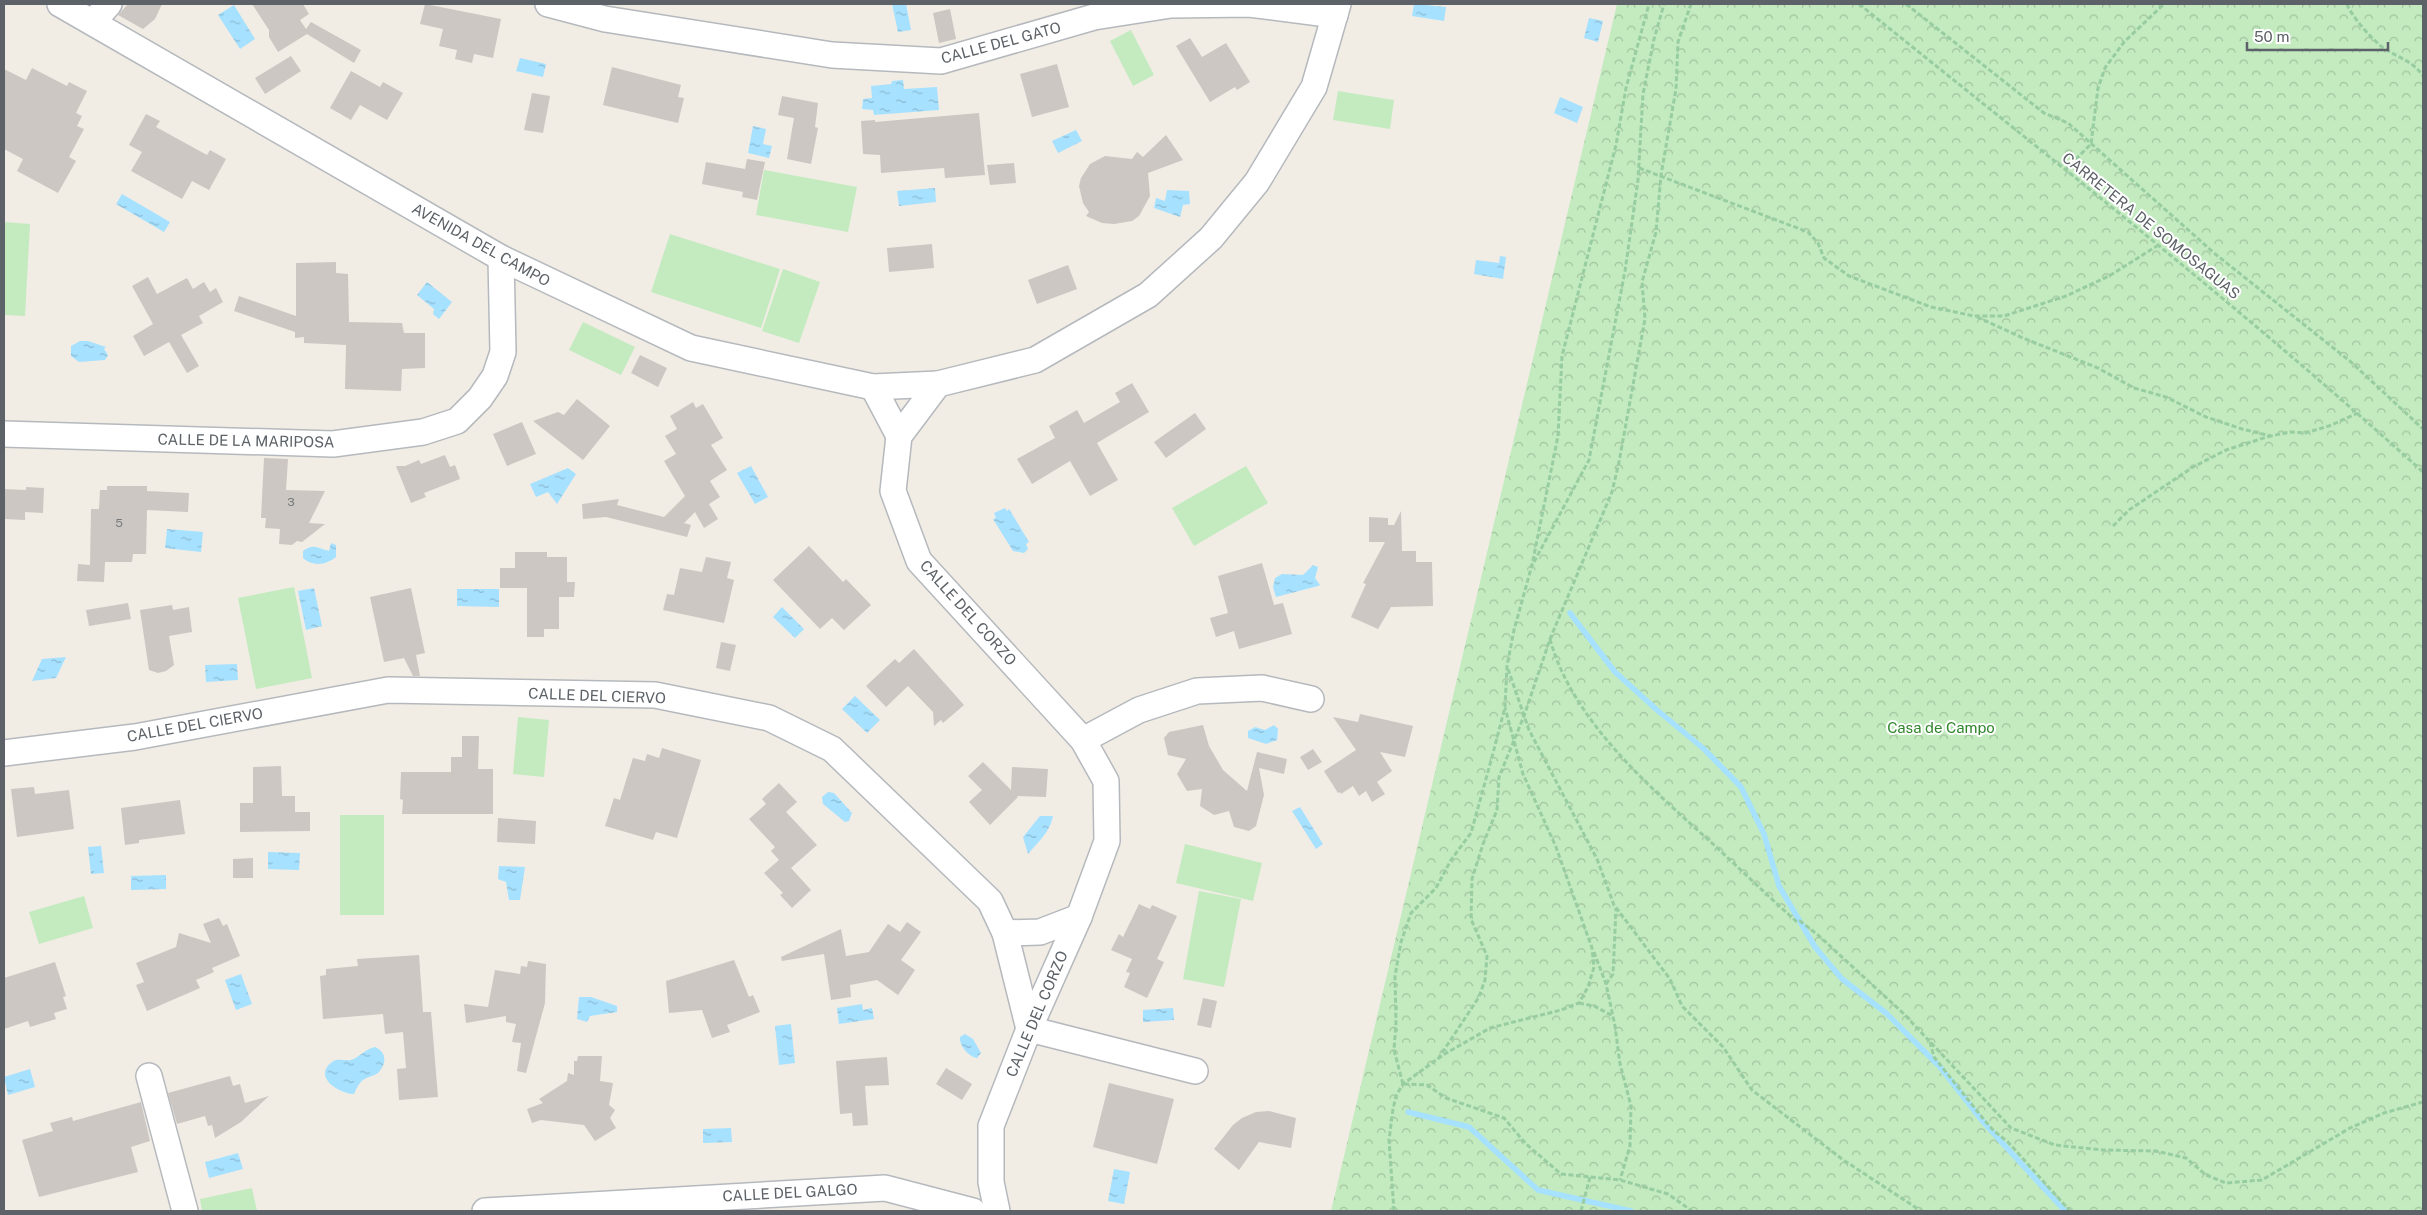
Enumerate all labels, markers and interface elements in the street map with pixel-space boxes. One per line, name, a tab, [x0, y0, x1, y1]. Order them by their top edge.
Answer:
street label: CALLE DEL GATO	[939, 18, 1063, 67]
scale bar	[2247, 20, 2388, 52]
text: 50 m	[2254, 28, 2289, 45]
street label: CARRETERA DE SOMOSAGUAS	[2059, 149, 2243, 302]
street label: AVENIDA DEL CAMPO	[409, 200, 553, 290]
street label: CALLE DE LA MARIPOSA	[157, 430, 335, 451]
house number: 3	[287, 495, 295, 509]
house number: 5	[115, 516, 123, 530]
street label: CALLE DEL CORZO	[917, 557, 1020, 669]
street label: CALLE DEL CIERVO	[528, 685, 666, 706]
street label: CALLE DEL CIERVO	[126, 704, 264, 745]
park label: Casa de Campo	[1887, 719, 1995, 736]
street label: CALLE DEL CORZO	[1002, 948, 1071, 1079]
street label: CALLE DEL GALGO	[722, 1180, 858, 1205]

